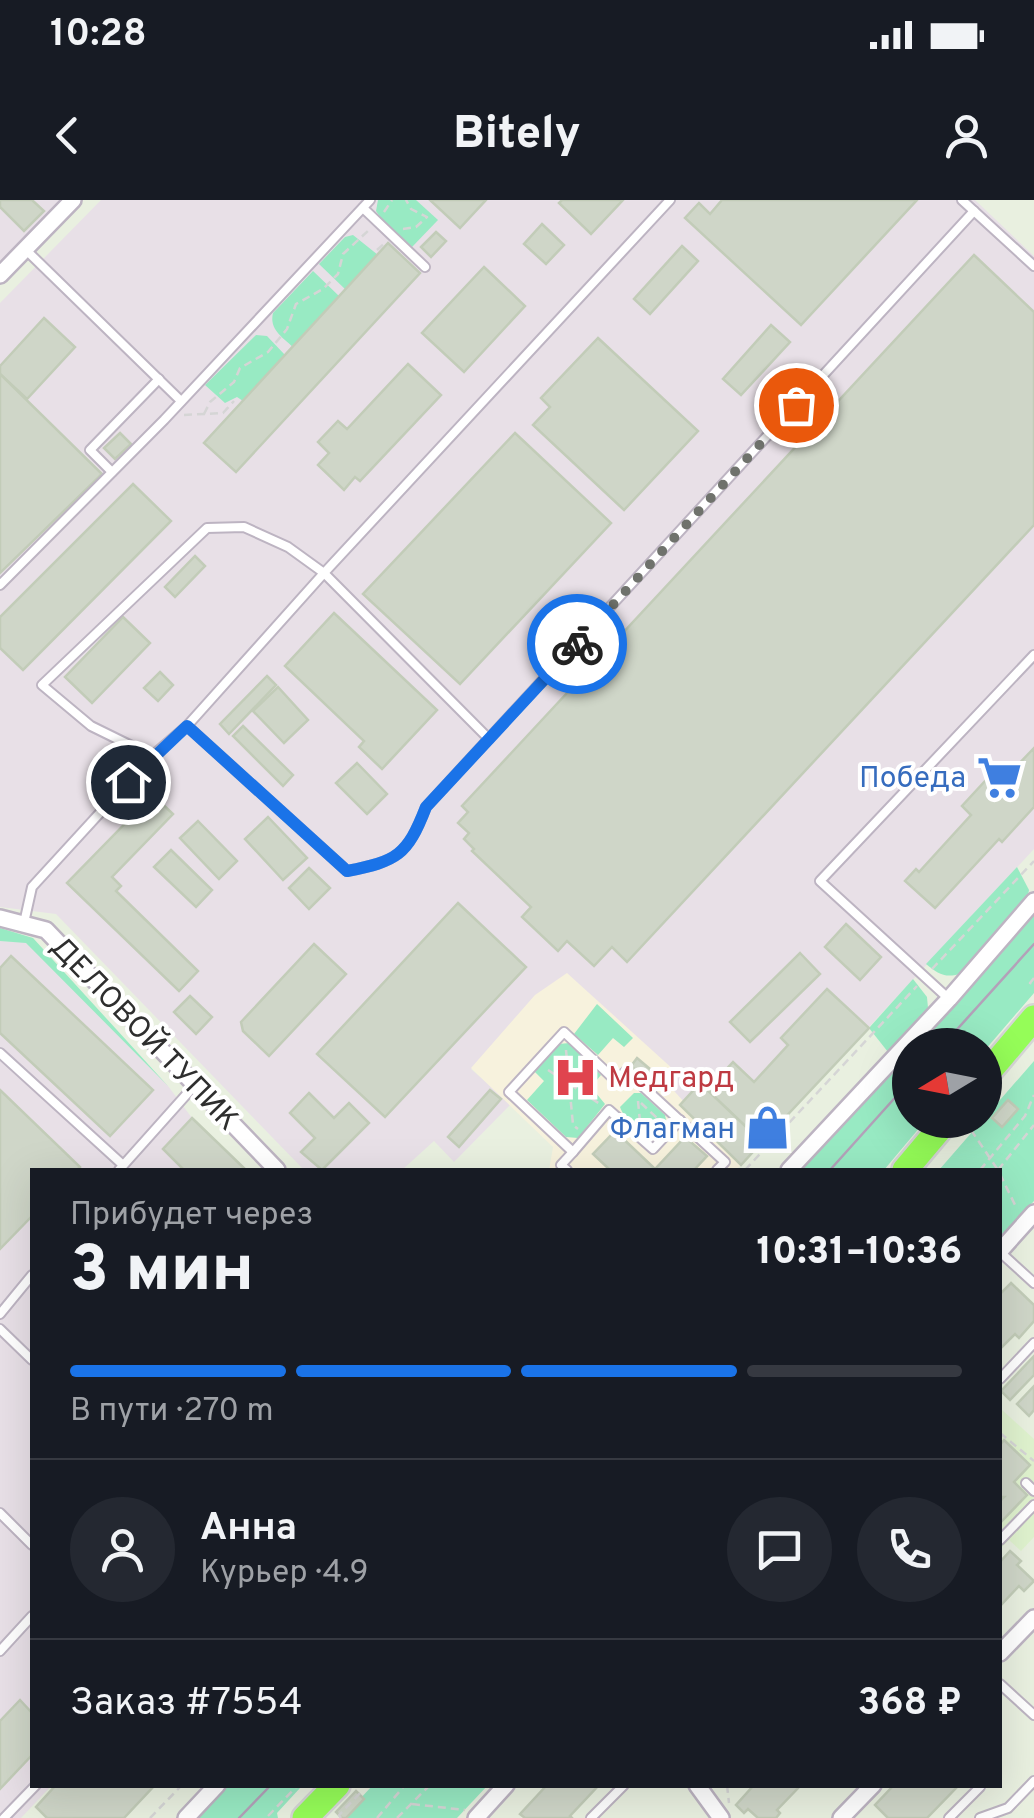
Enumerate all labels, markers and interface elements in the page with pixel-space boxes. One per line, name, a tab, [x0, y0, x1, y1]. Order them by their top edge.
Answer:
text: 10:28	[50, 11, 147, 60]
text: Bitely	[453, 107, 581, 164]
icon: back	[40, 108, 95, 163]
icon: person	[939, 108, 994, 163]
pin	[754, 363, 839, 448]
icon: bag	[769, 378, 824, 433]
courier	[527, 594, 627, 694]
icon: bike	[550, 617, 605, 672]
pin	[86, 740, 171, 825]
supermarket icon: Победа	[975, 753, 1023, 801]
icon: home	[101, 755, 156, 810]
place label: Победа	[859, 761, 966, 798]
street label: ДЕЛОВОЙ ТУПИК	[41, 928, 247, 1140]
north arrow	[892, 1028, 1002, 1138]
map controls	[892, 1028, 1002, 1138]
hospital icon: Медгард	[551, 1053, 599, 1101]
place label: Медгард	[608, 1061, 734, 1098]
shop icon: Флагман	[744, 1104, 792, 1152]
place label: Флагман	[610, 1112, 735, 1149]
text: Прибудет через	[70, 1196, 313, 1236]
text: 10:31–10:36	[756, 1229, 962, 1278]
text: 3 мин	[70, 1232, 254, 1314]
text: В пути · 270 m	[70, 1392, 274, 1432]
button: person	[70, 1497, 175, 1602]
button: chat	[727, 1497, 832, 1602]
button: phone	[857, 1497, 962, 1602]
text: Анна	[200, 1505, 297, 1554]
text: Курьер · 4.9	[200, 1554, 369, 1594]
text: Заказ #7554	[70, 1680, 303, 1729]
text: 368 ₽	[857, 1680, 962, 1729]

